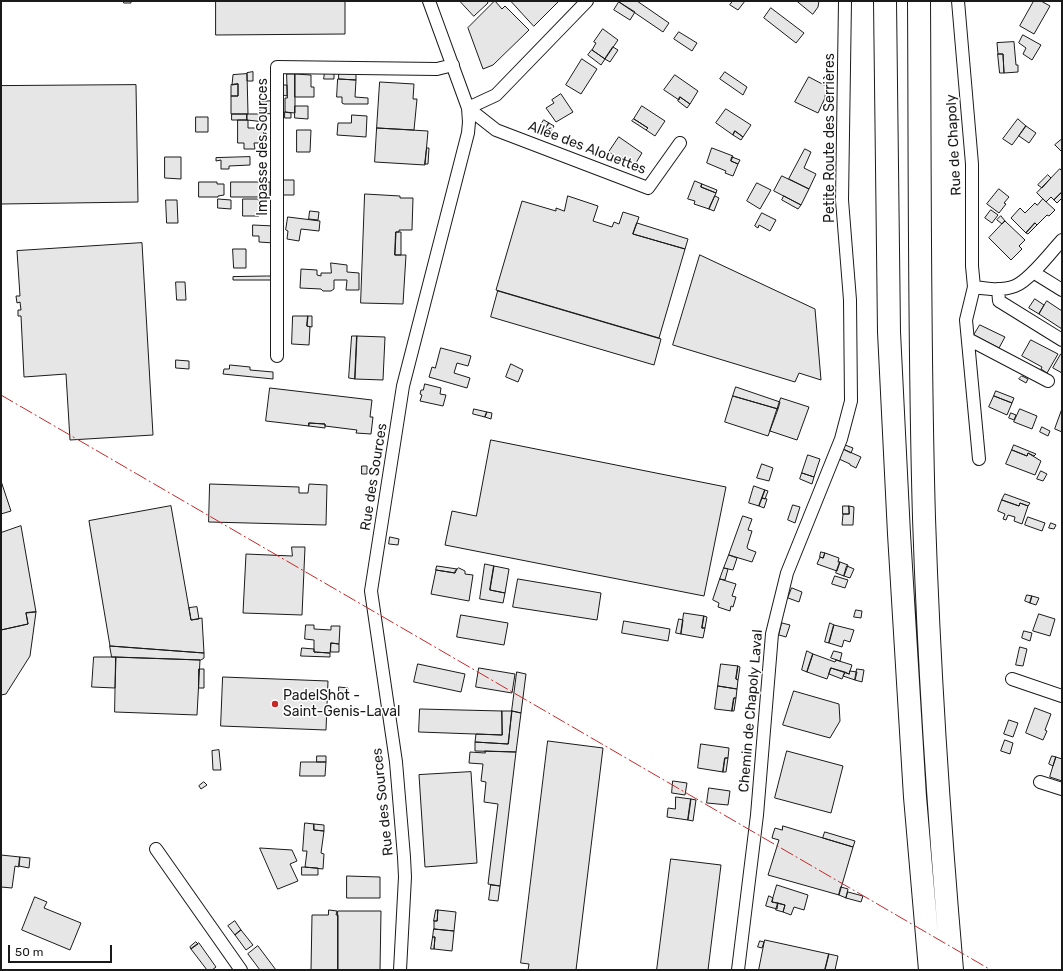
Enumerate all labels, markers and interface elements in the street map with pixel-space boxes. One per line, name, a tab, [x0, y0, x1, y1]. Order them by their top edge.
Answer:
street label: Petite Route des Serrières	[822, 53, 838, 223]
street label: Impasse des Sources	[255, 78, 271, 216]
street label: Rue de Chapoly	[943, 94, 965, 196]
street label: Allée des Alouettes	[526, 118, 648, 178]
street label: Rue des Sources	[357, 422, 391, 532]
street label: Chemin de Chapoly Laval	[736, 629, 766, 793]
place label: PadelShot - Saint-Genis-Laval	[283, 688, 400, 720]
marker: PadelShot - Saint-Genis-Laval	[270, 699, 280, 709]
street label: Rue des Sources	[369, 747, 397, 857]
scale bar	[10, 937, 114, 963]
text: 50 m	[15, 945, 43, 959]

